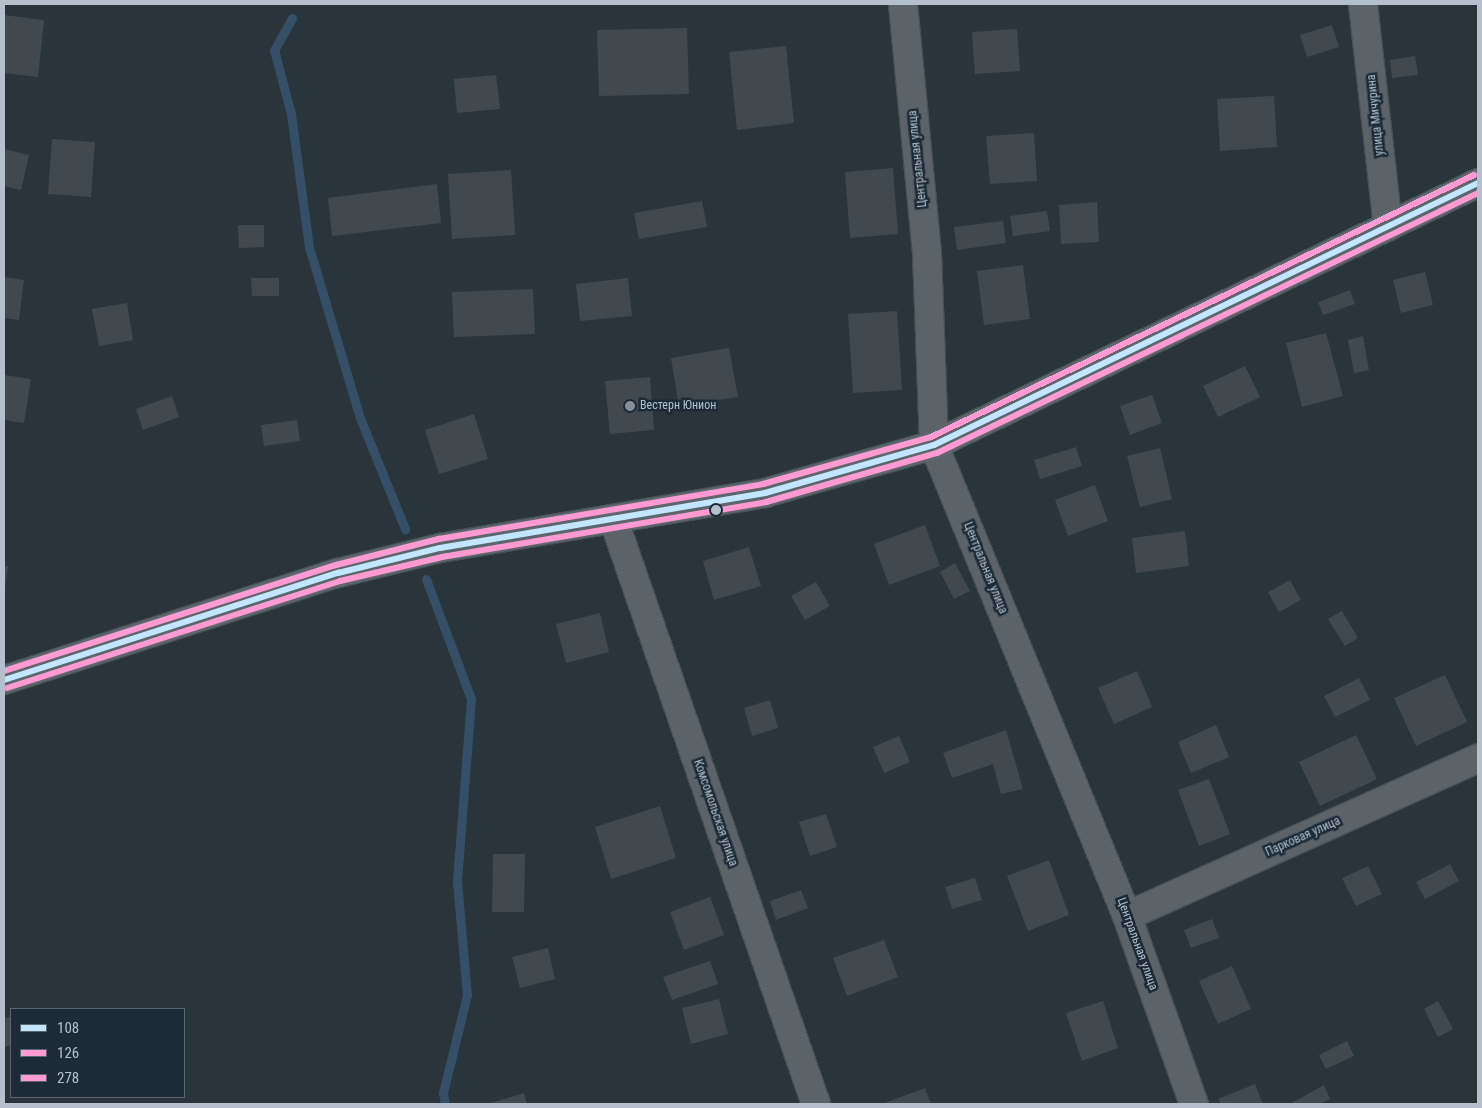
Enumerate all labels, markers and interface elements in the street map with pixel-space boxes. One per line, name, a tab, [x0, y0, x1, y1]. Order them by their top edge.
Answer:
street label: улица Мичурина	[1365, 74, 1387, 156]
street label: Центральная улица	[906, 110, 930, 208]
place label: Вестерн Юнион	[640, 399, 716, 413]
marker: Вестерн Юнион	[624, 400, 636, 412]
unlabelled marker	[711, 505, 721, 515]
street label: Центральная улица	[960, 520, 1010, 616]
street label: Комсомольская улица	[690, 758, 740, 868]
street label: Парковая улица	[1263, 814, 1343, 860]
street label: Центральная улица	[1114, 896, 1160, 992]
legend	[10, 1008, 185, 1098]
text: 108	[57, 1019, 79, 1037]
text: 126	[57, 1044, 79, 1062]
text: 278	[57, 1069, 79, 1087]

